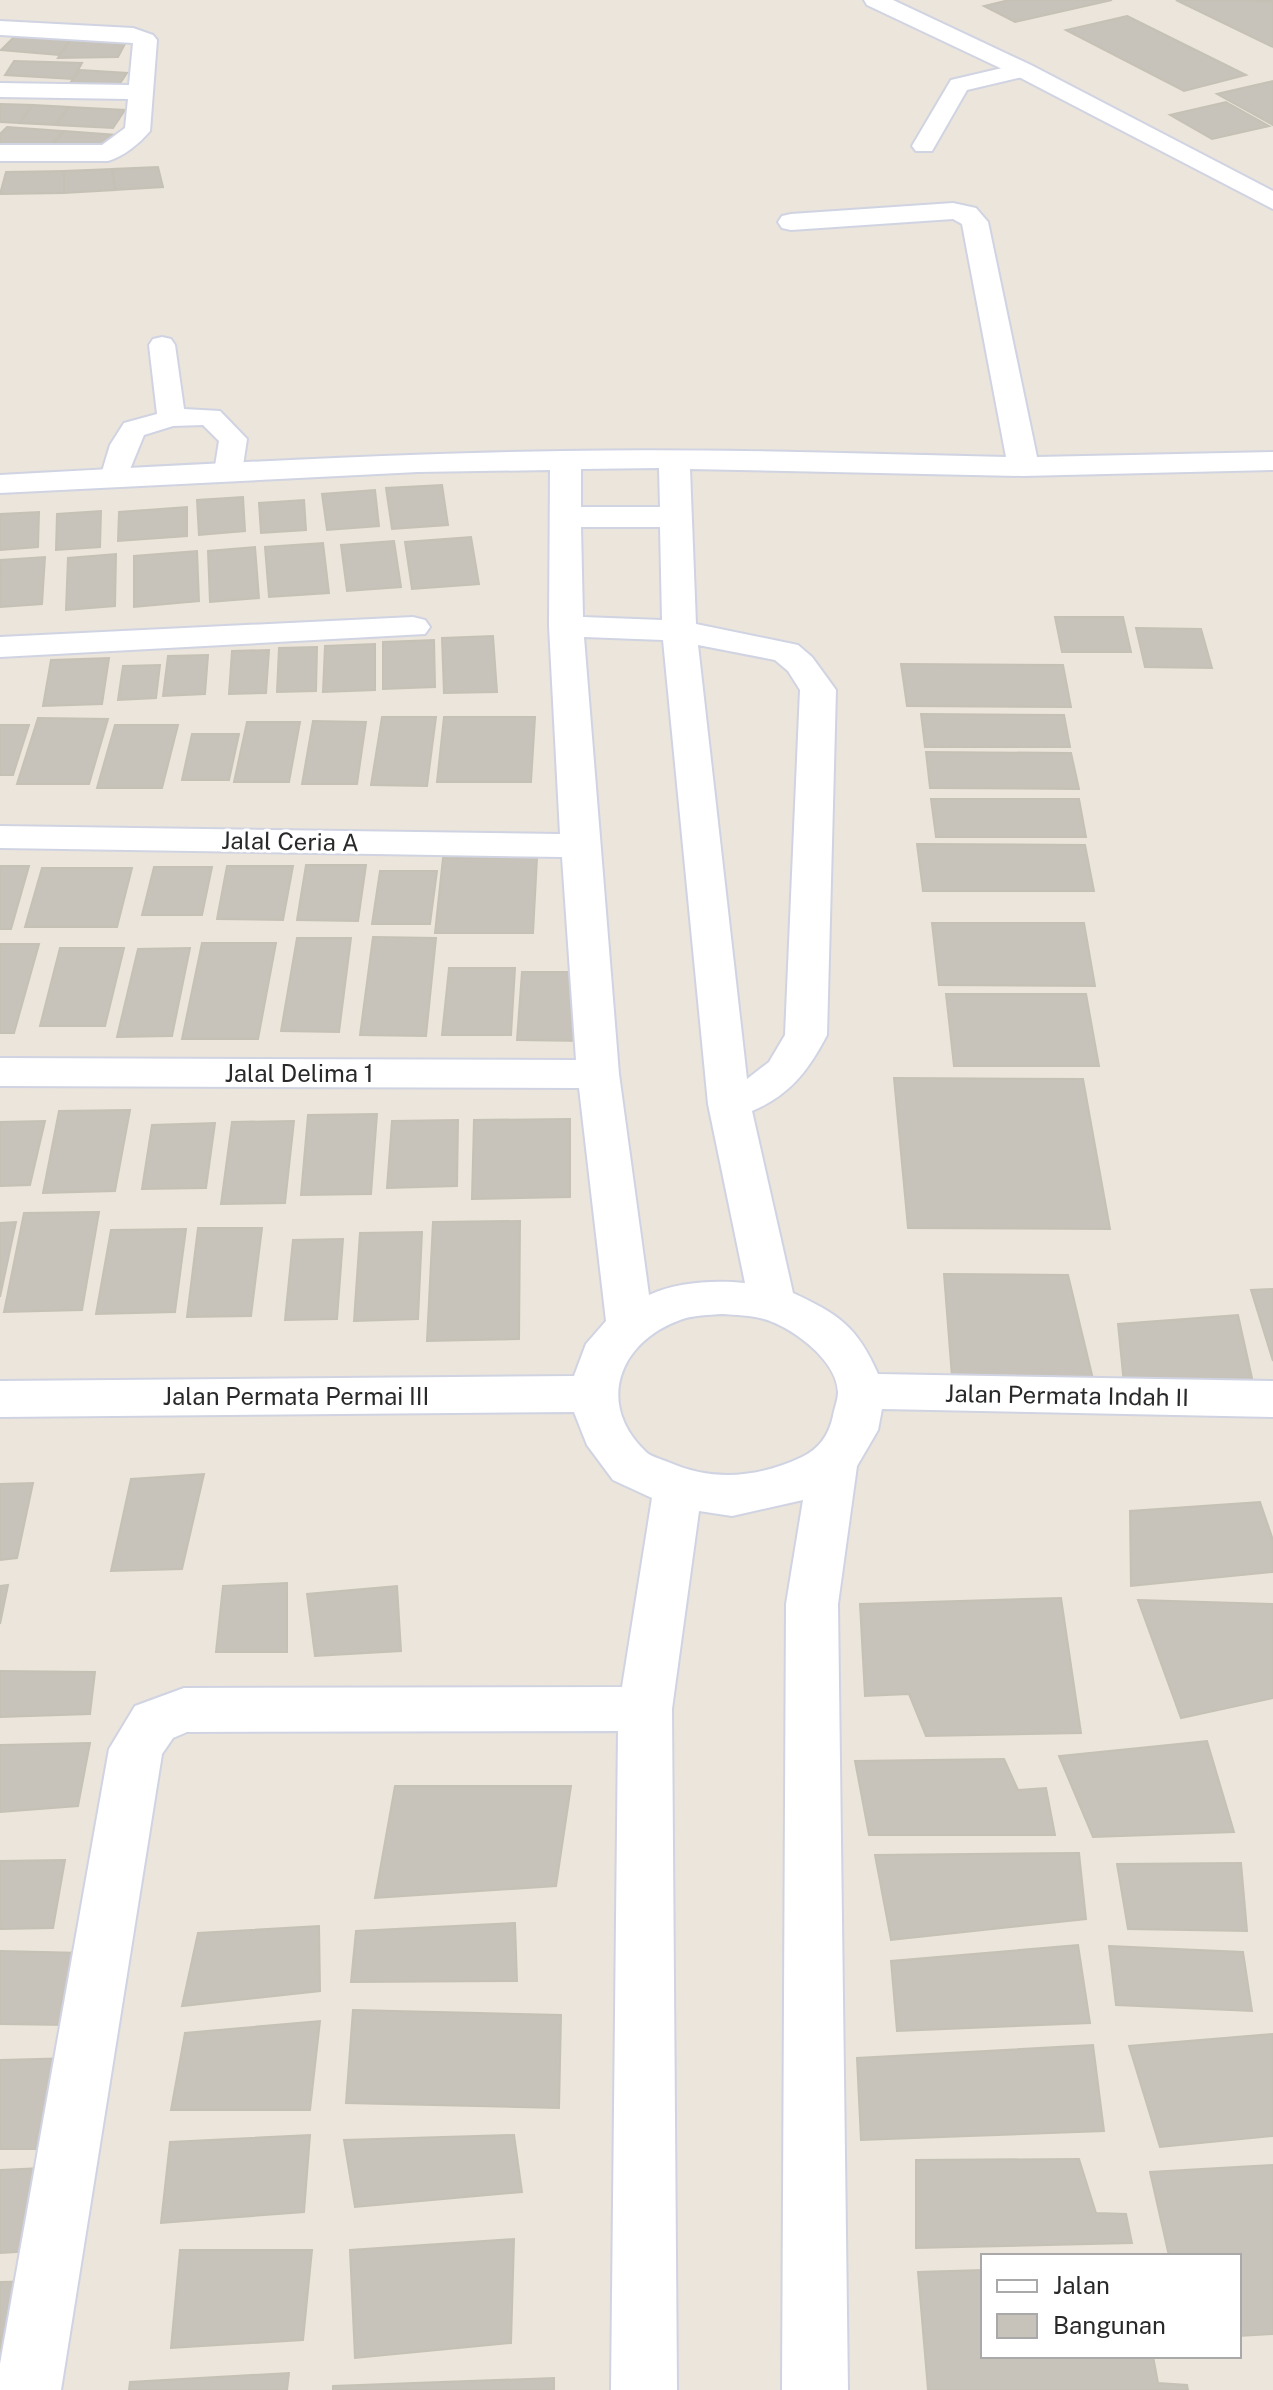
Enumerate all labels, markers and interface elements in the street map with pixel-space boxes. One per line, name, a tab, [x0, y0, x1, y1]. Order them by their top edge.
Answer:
street label: Jalal Ceria A	[221, 826, 359, 856]
street label: Jalal Delima 1	[224, 1059, 374, 1087]
street label: Jalan Permata Indah II	[945, 1379, 1189, 1411]
street label: Jalan Permata Permai III	[163, 1382, 429, 1410]
legend	[981, 2254, 1241, 2358]
text: Jalan	[1053, 2271, 1110, 2299]
text: Bangunan	[1053, 2311, 1166, 2339]

